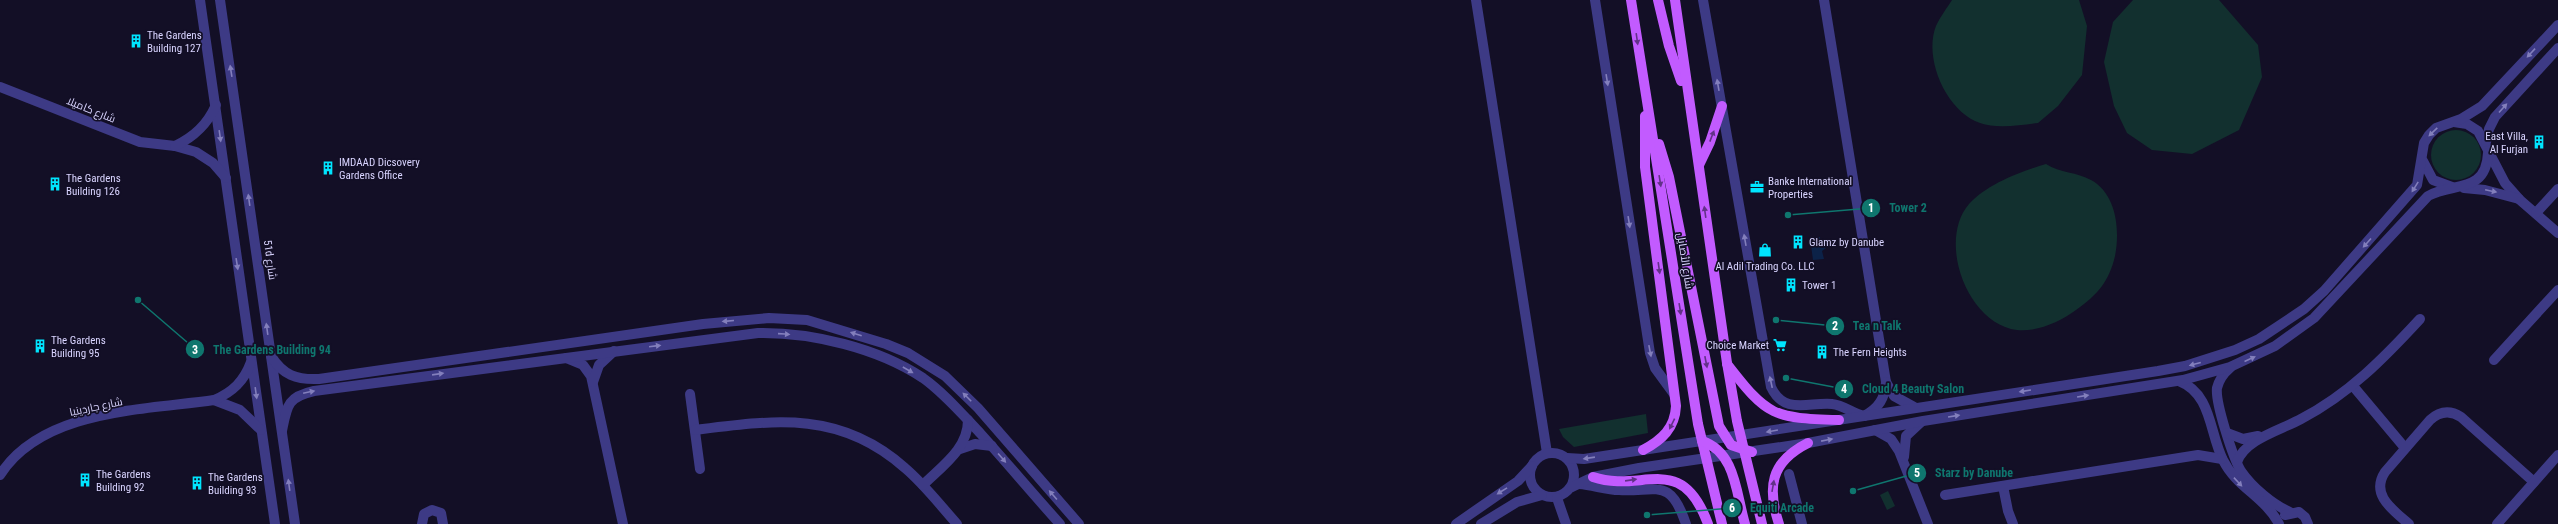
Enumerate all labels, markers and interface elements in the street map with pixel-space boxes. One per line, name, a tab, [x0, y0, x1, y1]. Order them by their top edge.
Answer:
place label: The Gardens Building 127	[147, 29, 202, 55]
one-way arrow	[1634, 32, 1640, 45]
building icon: The Gardens Building 127	[128, 33, 144, 49]
one-way arrow	[2527, 48, 2536, 58]
one-way arrow	[228, 65, 234, 78]
one-way arrow	[1604, 74, 1610, 86]
one-way arrow	[1715, 79, 1721, 91]
street label: شارع كاميلا	[64, 94, 117, 127]
one-way arrow	[2498, 103, 2508, 113]
one-way arrow	[2428, 127, 2438, 137]
one-way arrow	[217, 129, 223, 142]
one-way arrow	[1710, 130, 1716, 142]
place label: East Villa, Al Furjan	[2485, 130, 2528, 156]
building icon: East Villa, Al Furjan	[2531, 134, 2547, 150]
place label: IMDAAD Dicsovery Gardens Office	[339, 156, 420, 182]
building icon: IMDAAD Dicsovery Gardens Office	[320, 160, 336, 176]
place label: The Gardens Building 126	[66, 172, 121, 198]
one-way arrow	[1657, 175, 1663, 187]
place label: Banke International Properties	[1768, 175, 1852, 201]
building icon: The Gardens Building 126	[47, 176, 63, 192]
office icon: Banke International Properties	[1749, 179, 1765, 195]
one-way arrow	[2411, 181, 2418, 193]
one-way arrow	[2485, 188, 2497, 194]
one-way arrow	[246, 194, 252, 206]
callout: Tower 2	[1861, 196, 1935, 220]
text: 1	[1868, 201, 1874, 215]
text: Tower 2	[1889, 201, 1927, 215]
one-way arrow	[1702, 206, 1709, 219]
one-way arrow	[1627, 216, 1633, 228]
street label: شارع الأصايل	[1673, 232, 1696, 290]
one-way arrow	[1742, 234, 1748, 246]
building icon: Glamz by Danube	[1790, 234, 1806, 250]
place label: Glamz by Danube	[1809, 236, 1884, 249]
one-way arrow	[2362, 238, 2371, 248]
street label: 51d شارع	[260, 239, 279, 281]
shop icon: Al Adil Trading Co. LLC	[1757, 242, 1773, 258]
one-way arrow	[234, 258, 240, 270]
place label: Al Adil Trading Co. LLC	[1715, 260, 1815, 273]
one-way arrow	[1656, 262, 1662, 274]
building icon: Tower 1	[1783, 277, 1799, 293]
place label: Tower 1	[1802, 279, 1836, 292]
one-way arrow	[1677, 303, 1683, 315]
callout: Tea n Talk	[1825, 314, 1910, 338]
one-way arrow	[722, 318, 734, 325]
text: 2	[1832, 319, 1838, 333]
text: Tea n Talk	[1853, 319, 1901, 333]
one-way arrow	[264, 323, 270, 335]
one-way arrow	[778, 330, 790, 337]
one-way arrow	[849, 330, 861, 336]
place label: The Gardens Building 95	[51, 334, 106, 360]
callout: The Gardens Building 94	[185, 337, 339, 361]
supermarket icon: Choice Market	[1772, 337, 1788, 353]
building icon: The Gardens Building 95	[32, 338, 48, 354]
place label: Choice Market	[1706, 339, 1769, 352]
text: 3	[192, 343, 198, 357]
text: The Gardens Building 94	[213, 343, 331, 357]
one-way arrow	[649, 343, 661, 349]
building icon: The Fern Heights	[1814, 344, 1830, 360]
one-way arrow	[1647, 345, 1653, 357]
place label: The Fern Heights	[1833, 346, 1907, 359]
one-way arrow	[1703, 356, 1709, 368]
one-way arrow	[2245, 356, 2256, 362]
one-way arrow	[2189, 361, 2201, 367]
one-way arrow	[902, 366, 914, 373]
one-way arrow	[432, 371, 444, 377]
one-way arrow	[1767, 376, 1773, 388]
callout: Cloud 4 Beauty Salon	[1834, 377, 1973, 401]
text: 4	[1841, 382, 1847, 396]
text: Cloud 4 Beauty Salon	[1862, 382, 1964, 396]
one-way arrow	[253, 387, 259, 399]
one-way arrow	[2019, 388, 2031, 394]
one-way arrow	[303, 389, 315, 395]
one-way arrow	[962, 392, 972, 402]
one-way arrow	[2077, 392, 2089, 398]
street label: شارع جاردينيا	[68, 395, 124, 420]
one-way arrow	[1948, 413, 1961, 419]
one-way arrow	[1669, 418, 1675, 430]
one-way arrow	[1766, 428, 1779, 434]
one-way arrow	[1820, 436, 1833, 442]
one-way arrow	[998, 453, 1007, 463]
one-way arrow	[1583, 455, 1595, 461]
callout: Starz by Danube	[1907, 461, 2021, 485]
text: 5	[1914, 466, 1920, 480]
text: Starz by Danube	[1935, 466, 2013, 480]
place label: The Gardens Building 92	[96, 468, 151, 494]
place label: The Gardens Building 93	[208, 471, 263, 497]
building icon: The Gardens Building 92	[77, 472, 93, 488]
building icon: The Gardens Building 93	[189, 475, 205, 491]
one-way arrow	[1625, 477, 1637, 484]
one-way arrow	[2233, 477, 2242, 487]
one-way arrow	[286, 479, 292, 491]
one-way arrow	[1770, 480, 1776, 493]
one-way arrow	[1497, 487, 1507, 495]
one-way arrow	[1049, 489, 1058, 500]
callout: Equiti Arcade	[1722, 496, 1822, 520]
text: 6	[1729, 501, 1735, 515]
text: Equiti Arcade	[1750, 501, 1814, 515]

